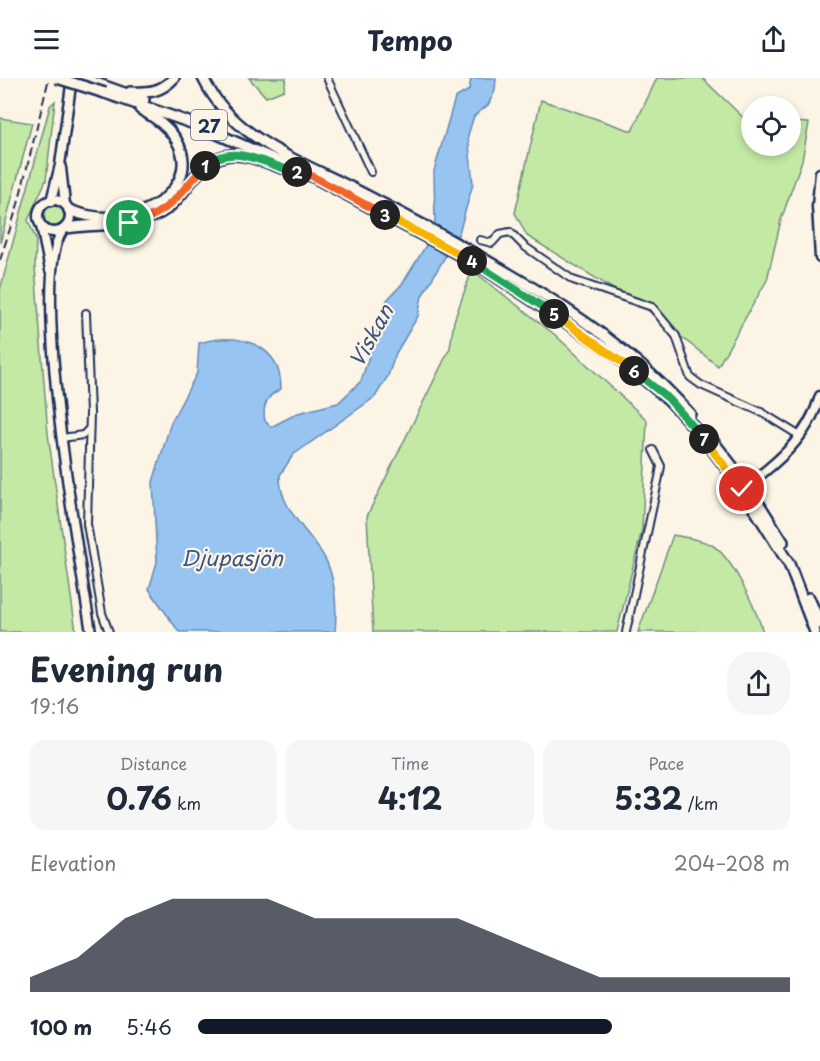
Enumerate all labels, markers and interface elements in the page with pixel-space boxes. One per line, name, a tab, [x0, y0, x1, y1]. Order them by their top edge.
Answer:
text: Tempo	[367, 19, 453, 60]
icon: menu	[30, 23, 63, 56]
icon: share	[757, 23, 790, 56]
map controls	[741, 96, 801, 156]
button: locate	[741, 96, 801, 156]
road number: 27	[191, 110, 227, 140]
pin: 1	[190, 151, 220, 181]
text: 1	[201, 154, 209, 178]
pin: 2	[282, 157, 312, 187]
text: 2	[291, 160, 303, 184]
pin	[103, 197, 154, 248]
pin: 3	[370, 200, 400, 230]
text: 3	[380, 203, 390, 227]
icon: arrive	[112, 206, 145, 239]
pin: 4	[457, 246, 487, 276]
text: 4	[467, 249, 477, 273]
water label: Viskan	[340, 297, 401, 372]
pin: 5	[539, 299, 569, 329]
text: 5	[549, 302, 559, 326]
pin: 6	[619, 356, 649, 386]
text: 6	[628, 359, 640, 383]
pin: 7	[689, 424, 719, 454]
text: 7	[699, 427, 709, 451]
pin	[716, 463, 767, 514]
icon: check	[725, 472, 758, 505]
water label: Djupasjön	[181, 541, 284, 573]
text: Evening run	[30, 643, 223, 693]
button: share	[727, 652, 790, 715]
text: 19:16	[30, 691, 79, 721]
text: Distance	[120, 751, 187, 775]
text: Time	[391, 751, 429, 775]
text: Pace	[648, 751, 684, 775]
text: 0.76	[106, 775, 172, 820]
text: 4:12	[378, 775, 442, 820]
text: 5:32	[614, 775, 682, 820]
text: km	[172, 791, 201, 815]
text: /km	[682, 791, 718, 815]
text: Elevation	[30, 848, 116, 878]
text: 204–208 m	[674, 848, 790, 878]
text: 100 m	[30, 1012, 92, 1042]
text: 5:46	[126, 1012, 172, 1042]

